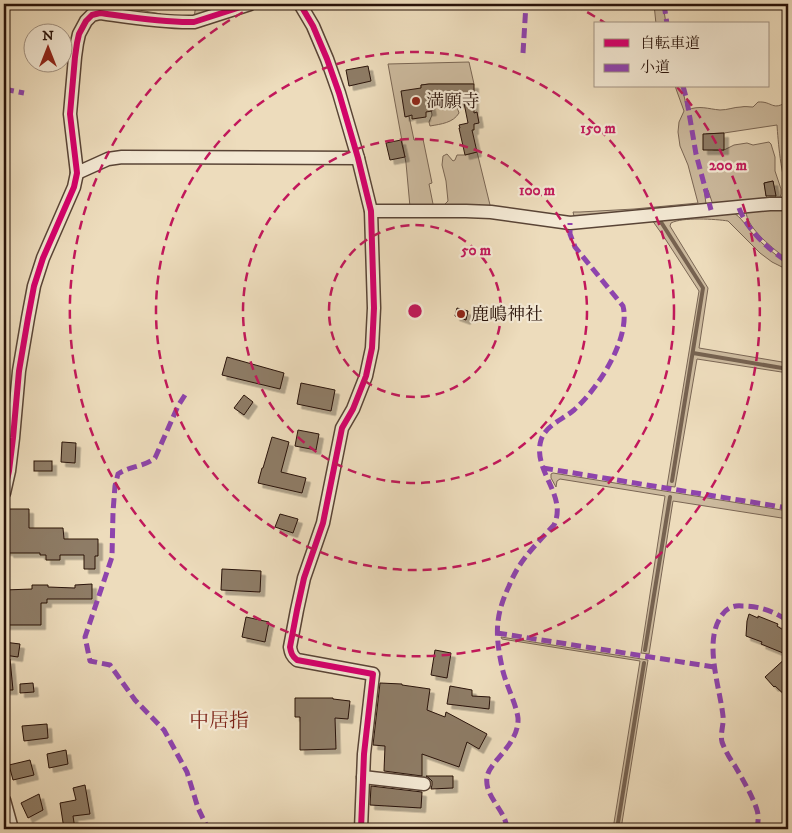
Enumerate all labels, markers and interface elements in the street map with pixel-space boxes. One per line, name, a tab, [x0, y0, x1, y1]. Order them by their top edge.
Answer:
north arrow	[22, 22, 72, 72]
legend	[594, 22, 770, 88]
text: N	[42, 27, 54, 45]
text: 自転車道	[640, 34, 700, 53]
text: 小道	[640, 58, 670, 77]
place label: 満願寺	[426, 91, 480, 113]
marker: 満願寺	[410, 95, 422, 107]
text: 150 m	[580, 119, 616, 138]
text: 200 m	[709, 156, 748, 175]
text: 100 m	[519, 181, 556, 200]
text: 50 m	[460, 241, 492, 260]
centre of rings	[406, 302, 424, 320]
place label: 鹿嶋神社	[471, 304, 543, 326]
marker: 鹿嶋神社	[455, 308, 467, 320]
district label: 中居指	[189, 709, 249, 734]

